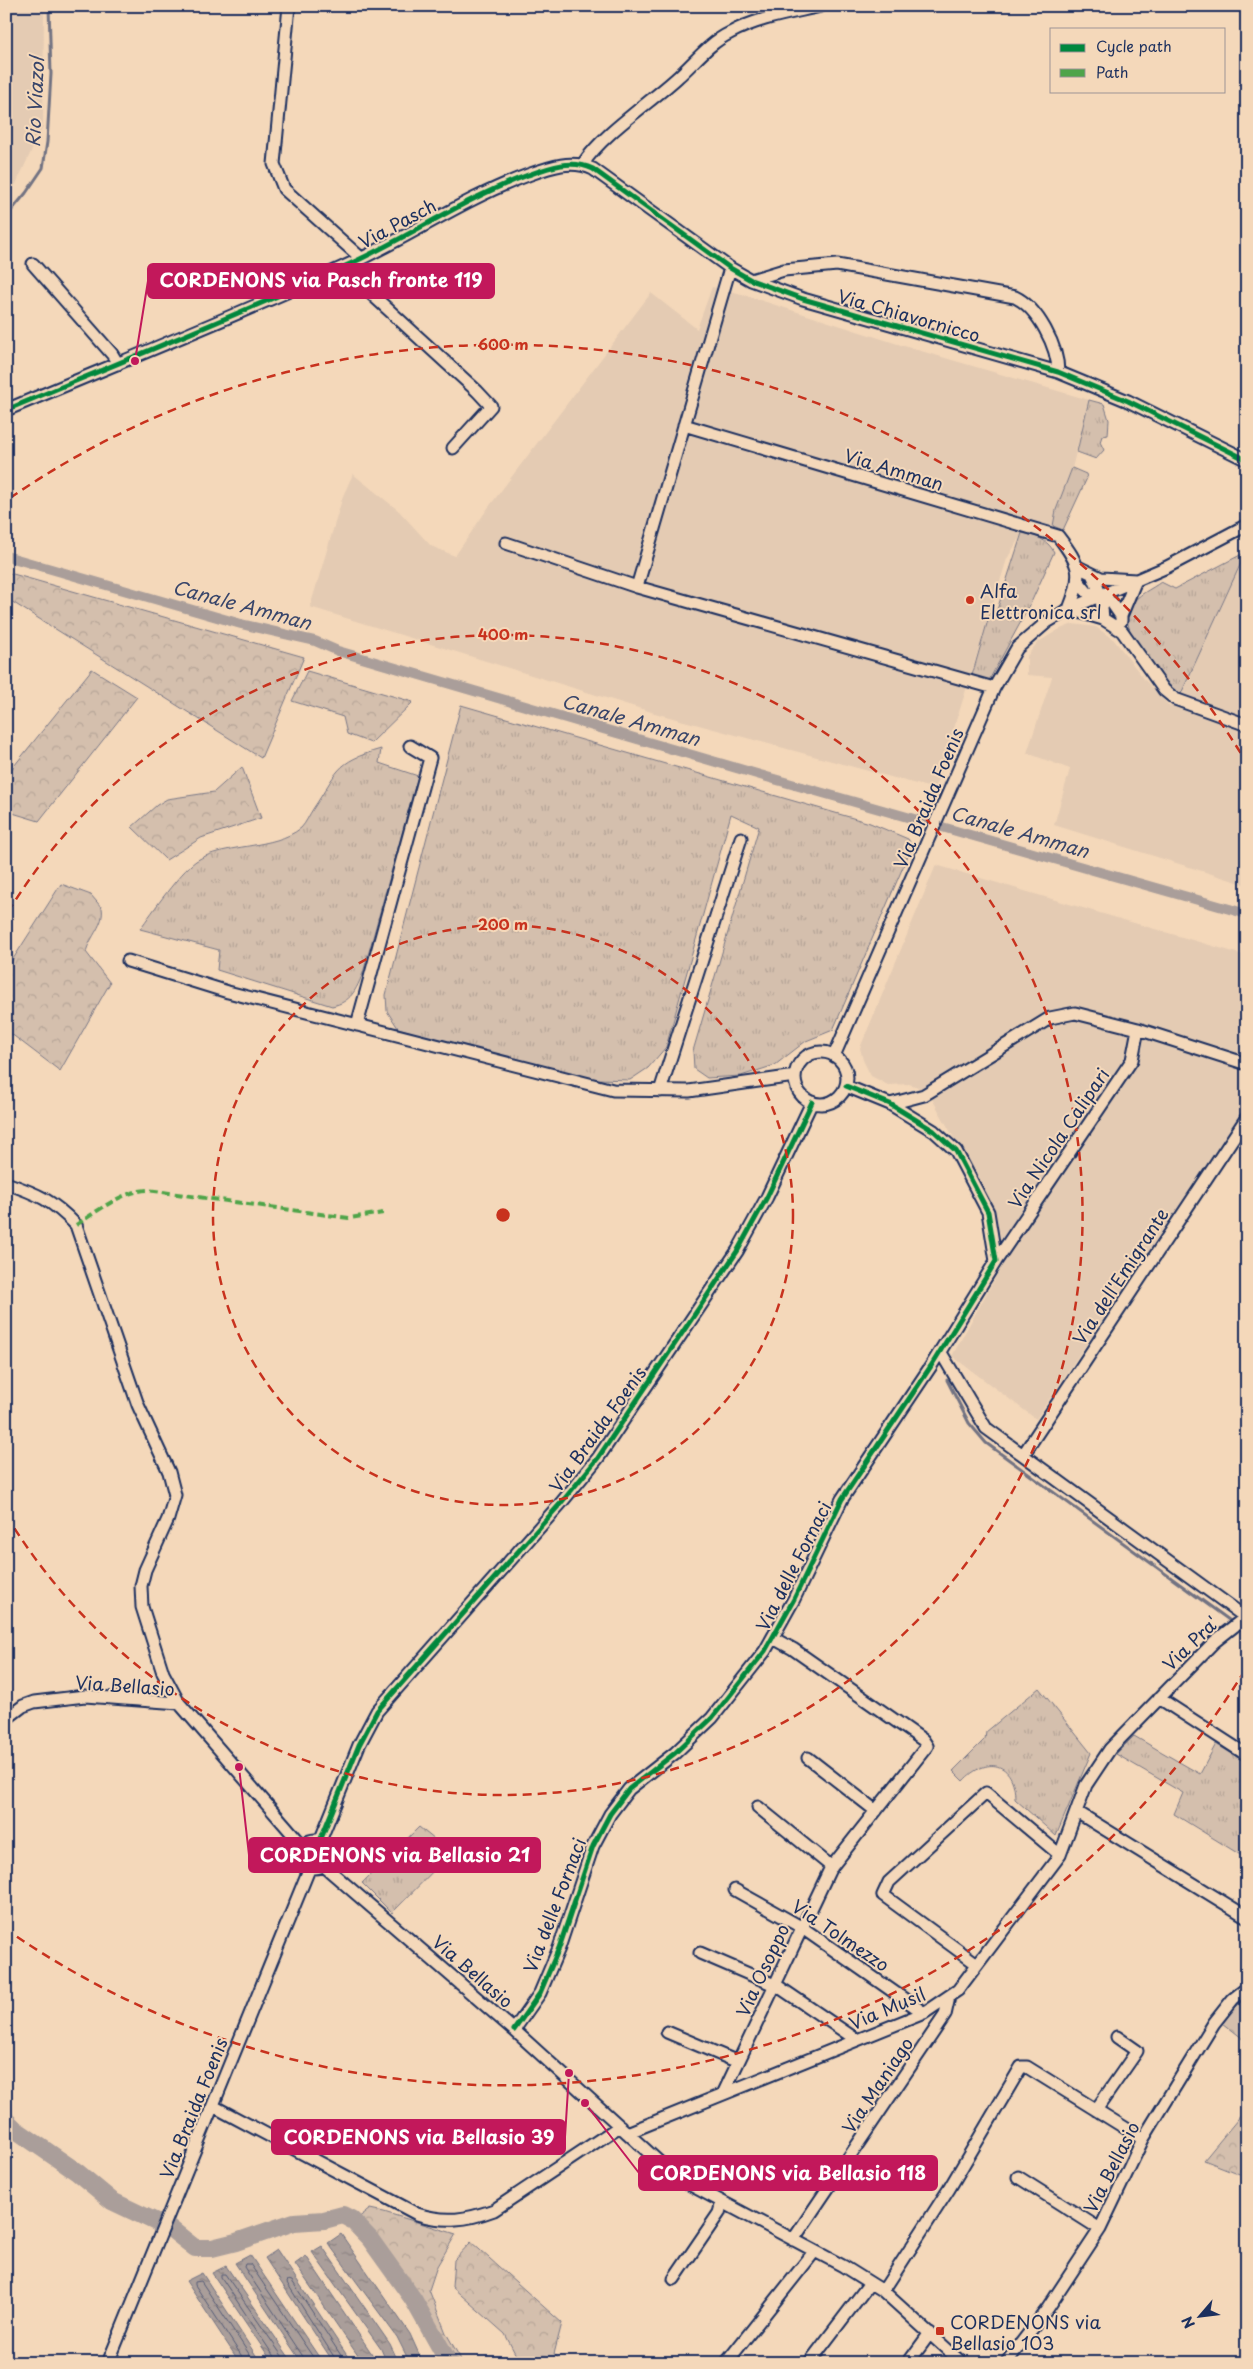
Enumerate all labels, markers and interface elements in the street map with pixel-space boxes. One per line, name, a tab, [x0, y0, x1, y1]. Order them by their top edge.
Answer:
legend	[1050, 28, 1226, 92]
text: Cycle path	[1096, 34, 1172, 57]
water label: Rio Viazol	[18, 54, 50, 148]
text: Path	[1096, 60, 1128, 83]
street label: Via Pasch	[353, 191, 441, 255]
callout: CORDENONS via Pasch fronte 119	[148, 264, 494, 298]
text: CORDENONS via Pasch fronte 119	[160, 265, 482, 293]
street label: Via Chiavornicco	[835, 282, 983, 348]
text: 600 m	[477, 332, 529, 355]
street label: Via Amman	[841, 441, 947, 497]
water label: Canale Amman	[170, 572, 316, 636]
place label: Alfa Elettronica srl	[980, 577, 1102, 625]
marker: Alfa Elettronica srl	[964, 594, 976, 606]
text: 400 m	[478, 622, 528, 645]
water label: Canale Amman	[559, 686, 705, 753]
street label: Via Braida Foenis	[886, 724, 970, 872]
water label: Canale Amman	[948, 798, 1094, 865]
text: 200 m	[478, 912, 528, 935]
street label: Via Nicola Calipari	[1001, 1062, 1115, 1214]
street label: Via dell'Emigrante	[1066, 1202, 1175, 1350]
centre of rings	[494, 1206, 512, 1224]
street label: Via Braida Foenis	[542, 1360, 652, 1498]
street label: Via delle Fornaci	[749, 1496, 837, 1636]
street label: Via Pra'	[1156, 1609, 1224, 1677]
street label: Via Bellasio	[74, 1668, 176, 1702]
street label: Via delle Fornaci	[516, 1834, 592, 1976]
callout: CORDENONS via Bellasio 21	[249, 1838, 540, 1872]
text: CORDENONS via Bellasio 21	[260, 1840, 530, 1868]
street label: Via Tolmezzo	[787, 1892, 895, 1978]
street label: Via Osoppo	[729, 1919, 795, 2021]
street label: Via Bellasio	[427, 1928, 519, 2014]
street label: Via Musil	[845, 1980, 929, 2036]
street label: Via Maniago	[835, 2031, 919, 2139]
street label: Via Braida Foenis	[152, 2033, 234, 2183]
street label: Via Bellasio	[1076, 2116, 1146, 2218]
callout: CORDENONS via Bellasio 39	[272, 2120, 565, 2154]
text: CORDENONS via Bellasio 39	[283, 2122, 555, 2150]
callout: CORDENONS via Bellasio 118	[639, 2156, 937, 2190]
text: CORDENONS via Bellasio 118	[650, 2158, 926, 2186]
north arrow	[1176, 2292, 1226, 2342]
place label: CORDENONS via Bellasio 103	[950, 2308, 1101, 2356]
text: N	[1176, 2313, 1200, 2332]
marker: CORDENONS via Bellasio 103	[934, 2325, 946, 2337]

